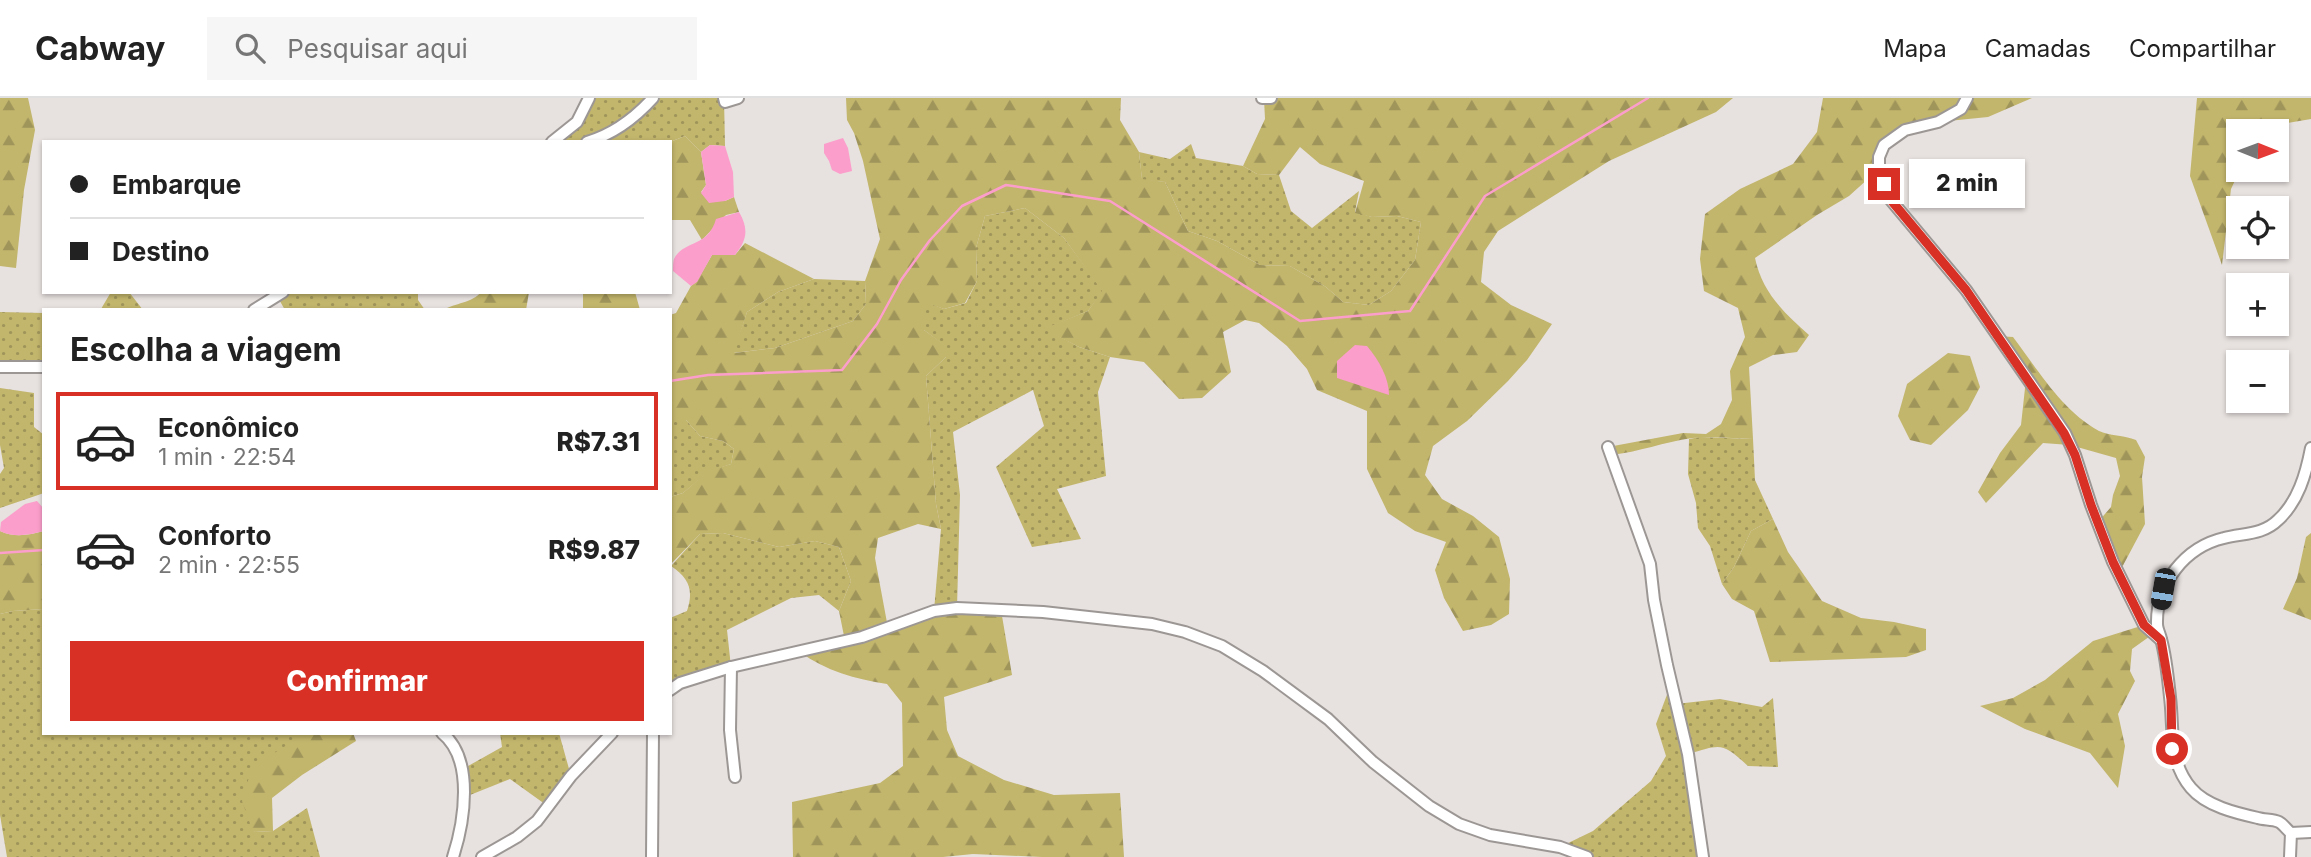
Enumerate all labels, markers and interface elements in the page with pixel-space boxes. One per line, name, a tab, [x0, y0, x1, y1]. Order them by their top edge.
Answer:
search box	[207, 17, 697, 80]
text: Cabway	[35, 28, 165, 68]
icon: search	[231, 29, 269, 67]
text: Pesquisar aqui	[287, 33, 468, 64]
text: Mapa	[1883, 34, 1947, 63]
text: Camadas	[1985, 34, 2091, 63]
text: Compartilhar	[2129, 34, 2276, 63]
north arrow	[2226, 119, 2289, 182]
map controls	[2226, 119, 2289, 413]
callout: 2 min	[1909, 160, 2024, 208]
route end	[1868, 168, 1900, 200]
text: Embarque	[112, 169, 241, 200]
text: 2 min	[1936, 169, 1998, 197]
button: locate	[2226, 196, 2289, 259]
text: Destino	[112, 236, 210, 267]
button: +	[2226, 273, 2289, 336]
text: Escolha a viagem	[70, 330, 342, 369]
button: −	[2226, 350, 2289, 413]
icon: car	[74, 410, 137, 473]
text: Econômico	[158, 412, 299, 443]
text: R$7.31	[556, 426, 640, 457]
text: 1 min · 22:54	[158, 443, 296, 471]
icon: car	[74, 518, 137, 581]
text: Conforto	[158, 520, 271, 551]
text: R$9.87	[548, 534, 640, 565]
text: 2 min · 22:55	[158, 551, 300, 579]
car	[2150, 566, 2177, 612]
button: Confirmar	[70, 641, 644, 721]
route start	[2156, 733, 2188, 765]

